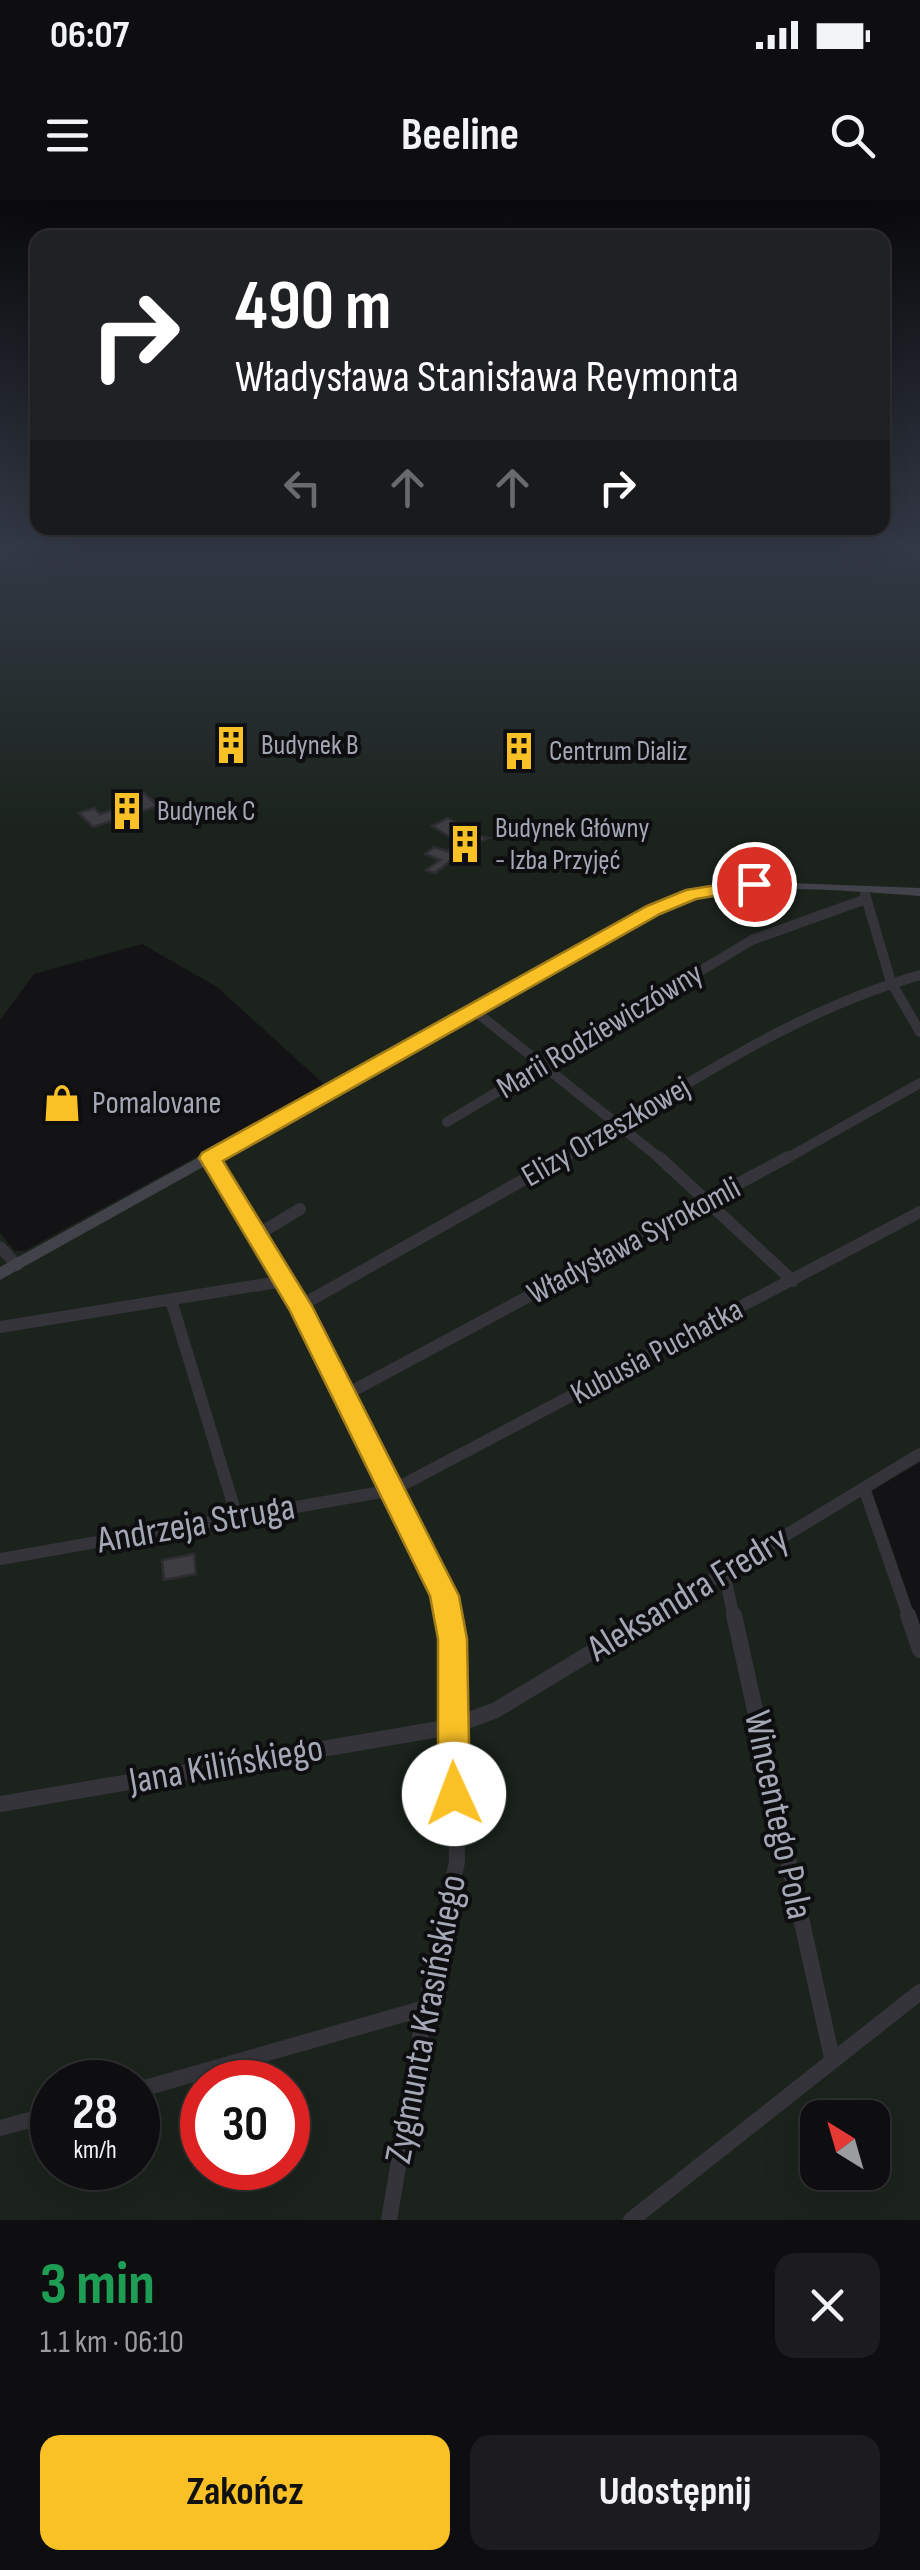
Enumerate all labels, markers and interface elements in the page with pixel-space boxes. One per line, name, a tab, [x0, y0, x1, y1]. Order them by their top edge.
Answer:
text: 06:07	[50, 13, 129, 58]
icon: menu	[40, 108, 95, 163]
text: Beeline	[401, 108, 519, 163]
icon: search	[825, 108, 880, 163]
text: 490 m	[235, 265, 391, 349]
icon: right	[70, 270, 200, 400]
text: Władysława Stanisława Reymonta	[235, 350, 739, 405]
icon: left	[275, 460, 330, 515]
icon: ahead	[380, 460, 435, 515]
icon: ahead	[485, 460, 540, 515]
icon: right	[590, 460, 645, 515]
building icon: Budynek B	[210, 724, 252, 766]
place label: Budynek B	[261, 729, 359, 762]
building icon: Centrum Dializ	[498, 730, 540, 772]
place label: Centrum Dializ	[549, 735, 687, 768]
building icon: Budynek C	[106, 790, 148, 832]
place label: Budynek C	[157, 795, 256, 828]
place label: Budynek Główny - Izba Przyjęć	[495, 812, 649, 877]
building icon: Budynek Główny - Izba Przyjęć	[444, 823, 486, 865]
pin	[712, 842, 797, 927]
icon: arrive	[727, 857, 782, 912]
street label: Marii Rodziewiczówny	[490, 954, 710, 1108]
street label: Elizy Orzeszkowej	[515, 1068, 697, 1196]
shop icon: Pomalovane	[41, 1082, 83, 1124]
place label: Pomalovane	[92, 1084, 221, 1123]
street label: Władysława Syrokomli	[521, 1169, 747, 1313]
street label: Kubusia Puchatka	[564, 1290, 750, 1414]
street label: Andrzeja Struga	[93, 1484, 298, 1564]
street label: Aleksandra Fredry	[579, 1516, 797, 1672]
street label: Wincentego Pola	[734, 1707, 822, 1923]
street label: Jana Kilińskiego	[124, 1726, 327, 1804]
position arrow	[402, 1742, 506, 1846]
street label: Zygmunta Krasińskiego	[376, 1871, 476, 2167]
speed limit sign: 30	[180, 2060, 310, 2190]
text: 28	[72, 2083, 118, 2143]
north arrow	[800, 2100, 890, 2190]
map controls	[800, 2100, 890, 2190]
text: km/h	[73, 2135, 117, 2166]
text: 3 min	[40, 2249, 155, 2321]
button: close	[775, 2253, 880, 2358]
text: 1.1 km · 06:10	[40, 2323, 184, 2362]
button: Zakończ	[40, 2435, 450, 2550]
button: Udostępnij	[470, 2435, 880, 2550]

